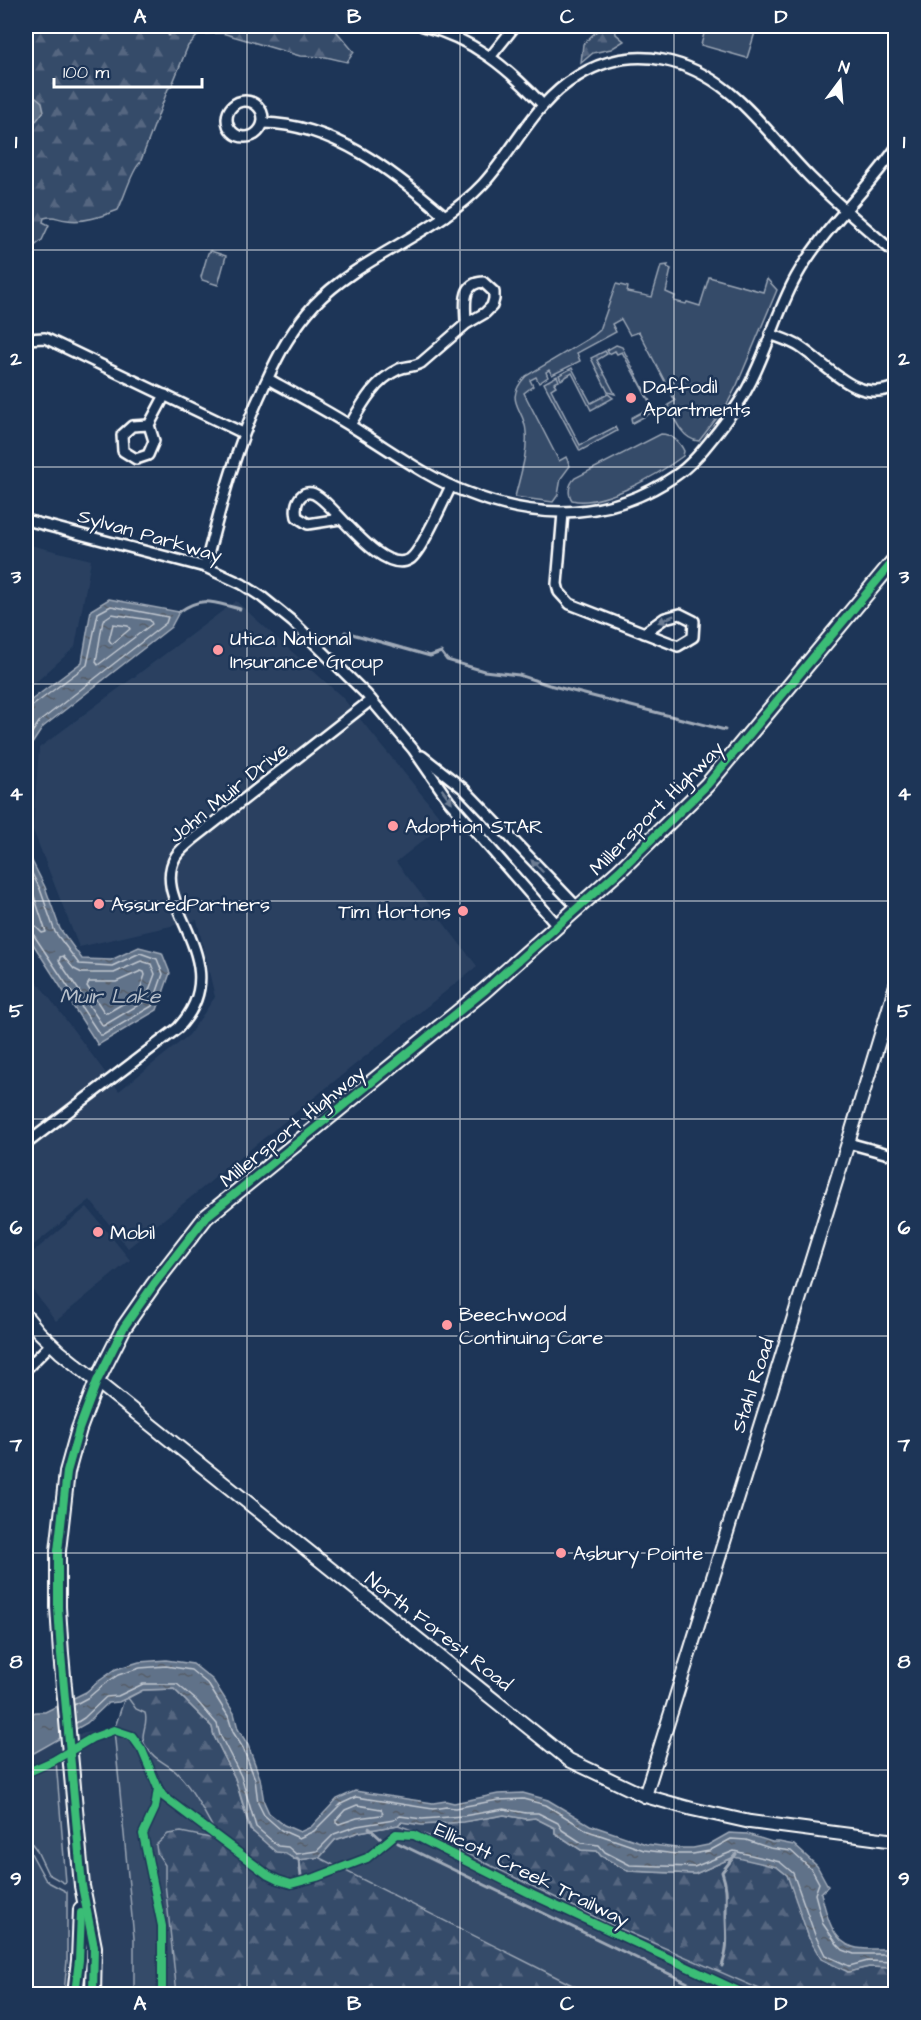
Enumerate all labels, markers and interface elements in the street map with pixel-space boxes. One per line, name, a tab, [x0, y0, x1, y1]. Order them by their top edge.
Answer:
text: A	[134, 3, 147, 31]
text: B	[347, 3, 362, 31]
text: C	[560, 3, 575, 31]
text: D	[775, 3, 788, 31]
scale bar	[54, 51, 202, 89]
north arrow	[810, 51, 870, 111]
text: N	[836, 56, 852, 79]
text: 100 m	[63, 60, 109, 85]
text: 1	[15, 128, 18, 156]
text: 1	[903, 128, 906, 156]
text: 2	[9, 345, 22, 373]
text: 2	[897, 345, 910, 373]
place label: Daffodil Apartments	[643, 373, 751, 424]
marker: Daffodil Apartments	[624, 391, 638, 405]
street label: Sylvan Parkway	[74, 502, 225, 571]
text: 3	[10, 563, 22, 591]
text: 3	[898, 563, 910, 591]
one-way arrow	[658, 615, 675, 624]
place label: Utica National Insurance Group	[230, 625, 383, 676]
marker: Utica National Insurance Group	[211, 643, 225, 657]
street label: Millersport Highway	[583, 735, 731, 883]
street label: John Muir Drive	[163, 736, 295, 850]
text: 4	[9, 780, 23, 808]
text: 4	[897, 780, 911, 808]
one-way arrow	[440, 789, 452, 804]
place label: Adoption STAR	[405, 813, 543, 841]
marker: Adoption STAR	[386, 819, 400, 833]
one-way arrow	[531, 859, 545, 873]
place label: AssuredPartners	[111, 891, 270, 919]
marker: AssuredPartners	[92, 897, 106, 911]
place label: Tim Hortons	[338, 898, 451, 926]
marker: Tim Hortons	[456, 904, 470, 918]
water label: Muir Lake	[60, 982, 162, 1011]
text: 5	[9, 997, 24, 1025]
text: 5	[897, 997, 912, 1025]
street label: Millersport Highway	[214, 1059, 372, 1195]
text: 6	[10, 1214, 23, 1242]
text: 6	[898, 1214, 911, 1242]
place label: Mobil	[110, 1219, 155, 1247]
marker: Mobil	[91, 1225, 105, 1239]
place label: Beechwood Continuing Care	[459, 1301, 603, 1353]
marker: Beechwood Continuing Care	[440, 1318, 454, 1332]
street label: Stahl Road	[724, 1334, 781, 1436]
text: 7	[9, 1431, 23, 1459]
text: 7	[897, 1431, 911, 1459]
place label: Asbury Pointe	[573, 1540, 703, 1569]
marker: Asbury Pointe	[554, 1546, 568, 1560]
street label: North Forest Road	[359, 1565, 518, 1698]
text: 8	[10, 1648, 23, 1676]
text: 8	[898, 1648, 911, 1676]
street label: Ellicott Creek Trailway	[429, 1816, 634, 1935]
text: 9	[10, 1865, 22, 1893]
text: 9	[898, 1865, 910, 1893]
text: A	[134, 1990, 147, 2018]
text: B	[347, 1990, 362, 2018]
text: C	[560, 1990, 575, 2018]
text: D	[775, 1990, 788, 2018]

